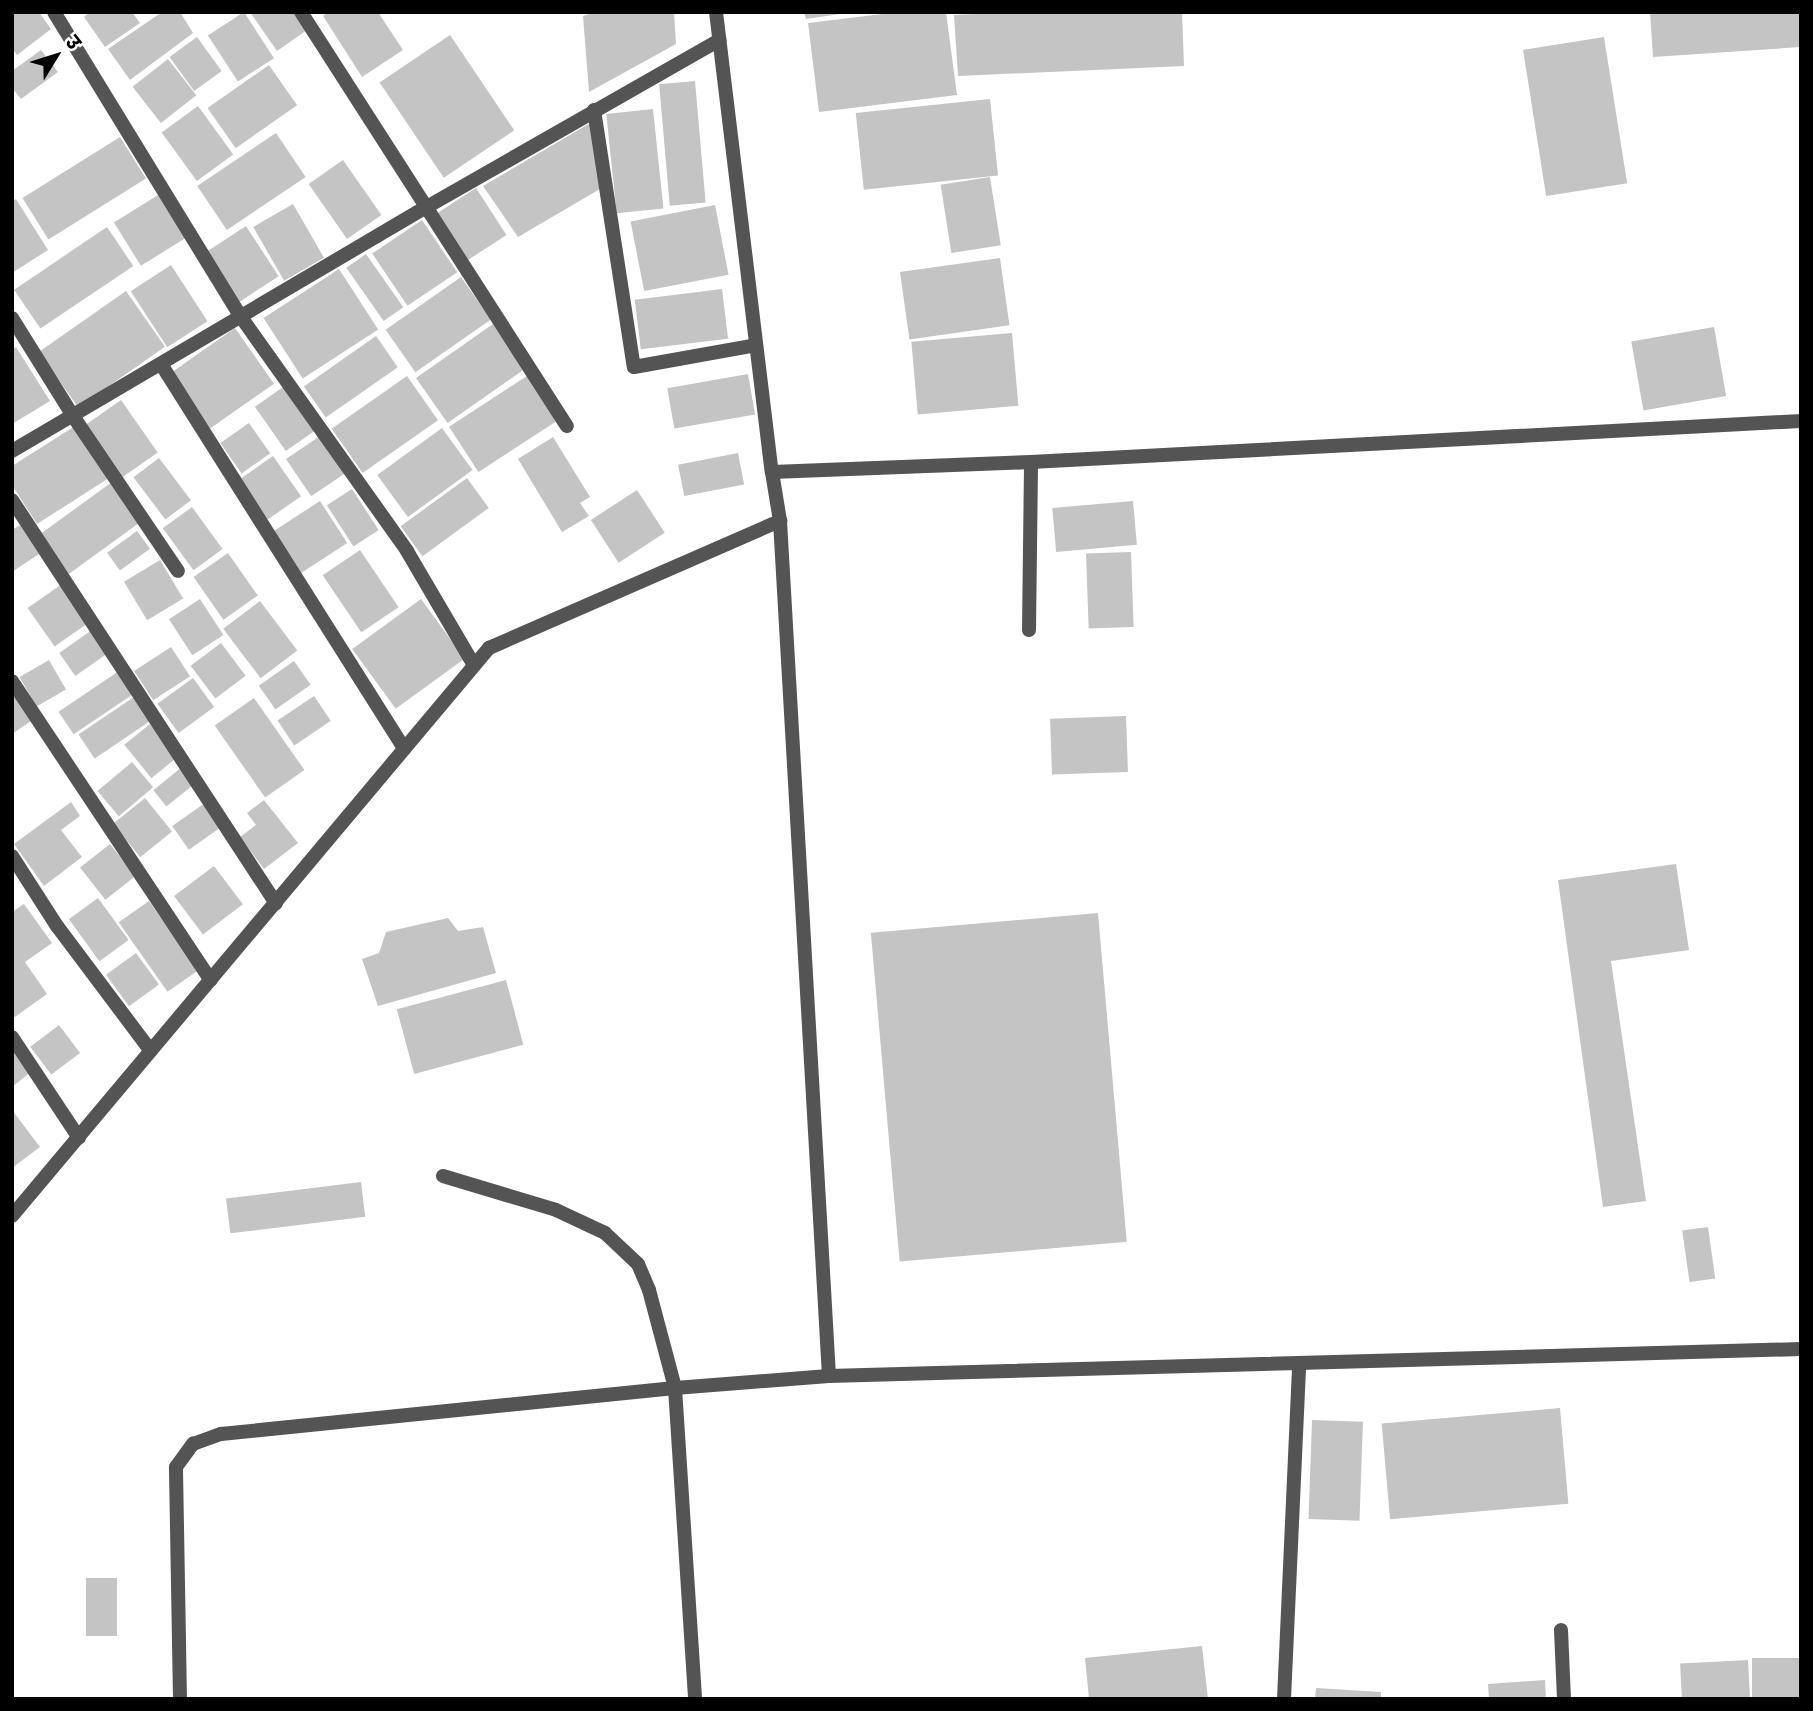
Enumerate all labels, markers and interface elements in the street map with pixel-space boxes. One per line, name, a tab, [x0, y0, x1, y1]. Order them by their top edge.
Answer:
north arrow	[21, 21, 91, 91]
text: उ	[59, 30, 87, 55]

